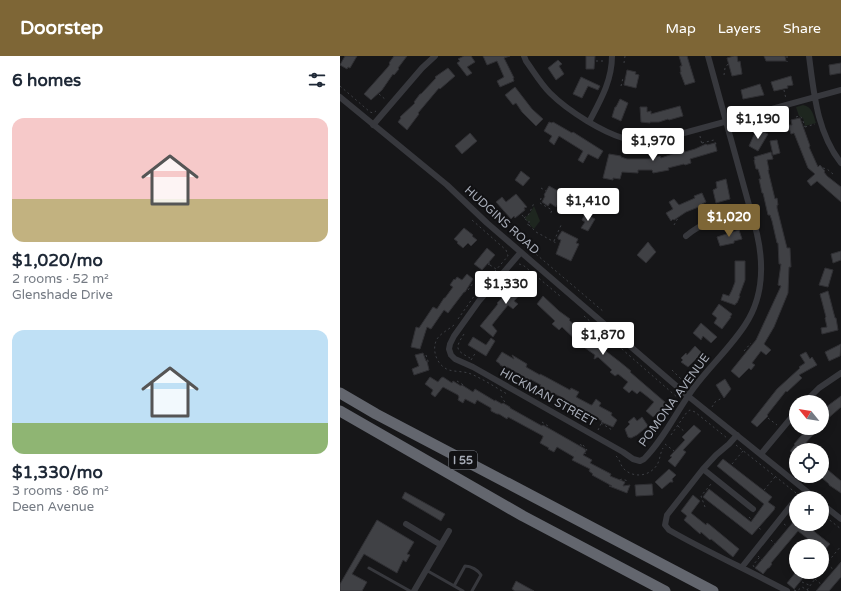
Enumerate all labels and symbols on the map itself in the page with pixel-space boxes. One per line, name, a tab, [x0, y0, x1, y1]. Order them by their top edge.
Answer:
pin: $1,190	[725, 106, 791, 140]
pin: $1,970	[620, 128, 686, 162]
street label: HUDGINS ROAD	[462, 183, 542, 257]
pin: $1,410	[555, 188, 621, 222]
pin: $1,020	[696, 204, 762, 238]
pin: $1,330	[473, 271, 539, 305]
pin: $1,870	[570, 322, 636, 356]
street label: POMONA AVENUE	[636, 350, 713, 449]
street label: HICKMAN STREET	[498, 365, 599, 430]
north arrow	[789, 395, 829, 435]
road number: I 55	[449, 451, 477, 469]

